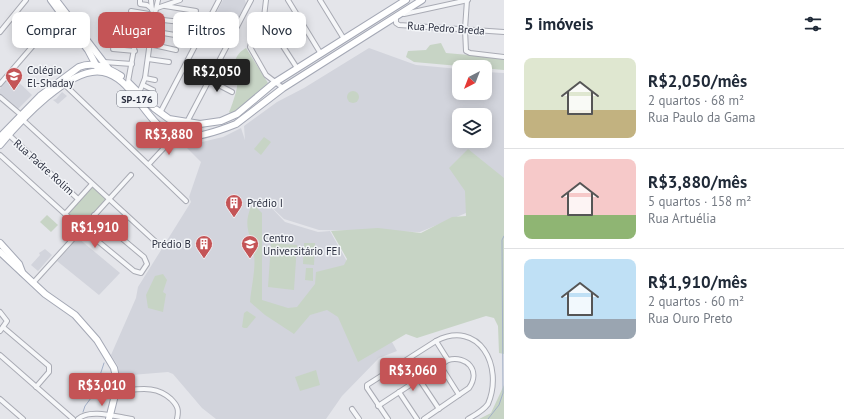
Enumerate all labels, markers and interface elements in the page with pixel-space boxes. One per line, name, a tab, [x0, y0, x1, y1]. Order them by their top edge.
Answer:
chip: Comprar	[12, 12, 90, 48]
chip: Alugar	[98, 12, 165, 48]
chip: Filtros	[173, 12, 239, 48]
chip: Novo	[247, 12, 306, 48]
text: 5 imóveis	[524, 13, 594, 35]
icon: filters	[802, 13, 824, 35]
street label: Rua Pedro Breda	[407, 18, 485, 38]
pin: R$2,050	[180, 59, 254, 93]
north arrow	[452, 60, 492, 100]
map controls	[452, 60, 492, 148]
place label: Colégio El-Shaday	[27, 63, 75, 90]
text: R$2,050	[193, 63, 241, 80]
school or university icon: Colégio El-Shaday	[4, 66, 24, 91]
text: R$2,050/mês	[648, 70, 747, 92]
icon: home	[556, 74, 604, 122]
road number: SP-176	[117, 91, 157, 107]
text: 2 quartos · 68 m²	[648, 92, 744, 109]
button: layers	[452, 108, 492, 148]
text: Rua Paulo da Gama	[648, 109, 755, 126]
pin: R$3,880	[132, 122, 206, 156]
text: R$3,880	[145, 126, 193, 143]
street label: Rua Padre Rolim	[11, 136, 77, 198]
text: R$3,880/mês	[648, 171, 747, 193]
icon: home	[556, 175, 604, 223]
building icon: Prédio I	[224, 193, 244, 218]
text: 5 quartos · 158 m²	[648, 193, 751, 210]
place label: Prédio I	[247, 196, 283, 210]
text: Rua Artuélia	[648, 210, 716, 227]
pin: R$1,910	[58, 215, 132, 249]
text: R$1,910	[71, 219, 119, 236]
place label: Centro Universitário FEI	[263, 231, 341, 258]
building icon: Prédio B	[194, 234, 214, 259]
school or university icon: Centro Universitário FEI	[240, 234, 260, 259]
place label: Prédio B	[152, 237, 191, 251]
text: R$1,910/mês	[648, 271, 747, 293]
icon: home	[556, 275, 604, 323]
text: 2 quartos · 60 m²	[648, 293, 744, 310]
text: Rua Ouro Preto	[648, 310, 732, 327]
pin: R$3,060	[376, 358, 450, 392]
text: R$3,060	[389, 362, 437, 379]
pin: R$3,010	[65, 373, 139, 407]
text: R$3,010	[78, 377, 126, 394]

